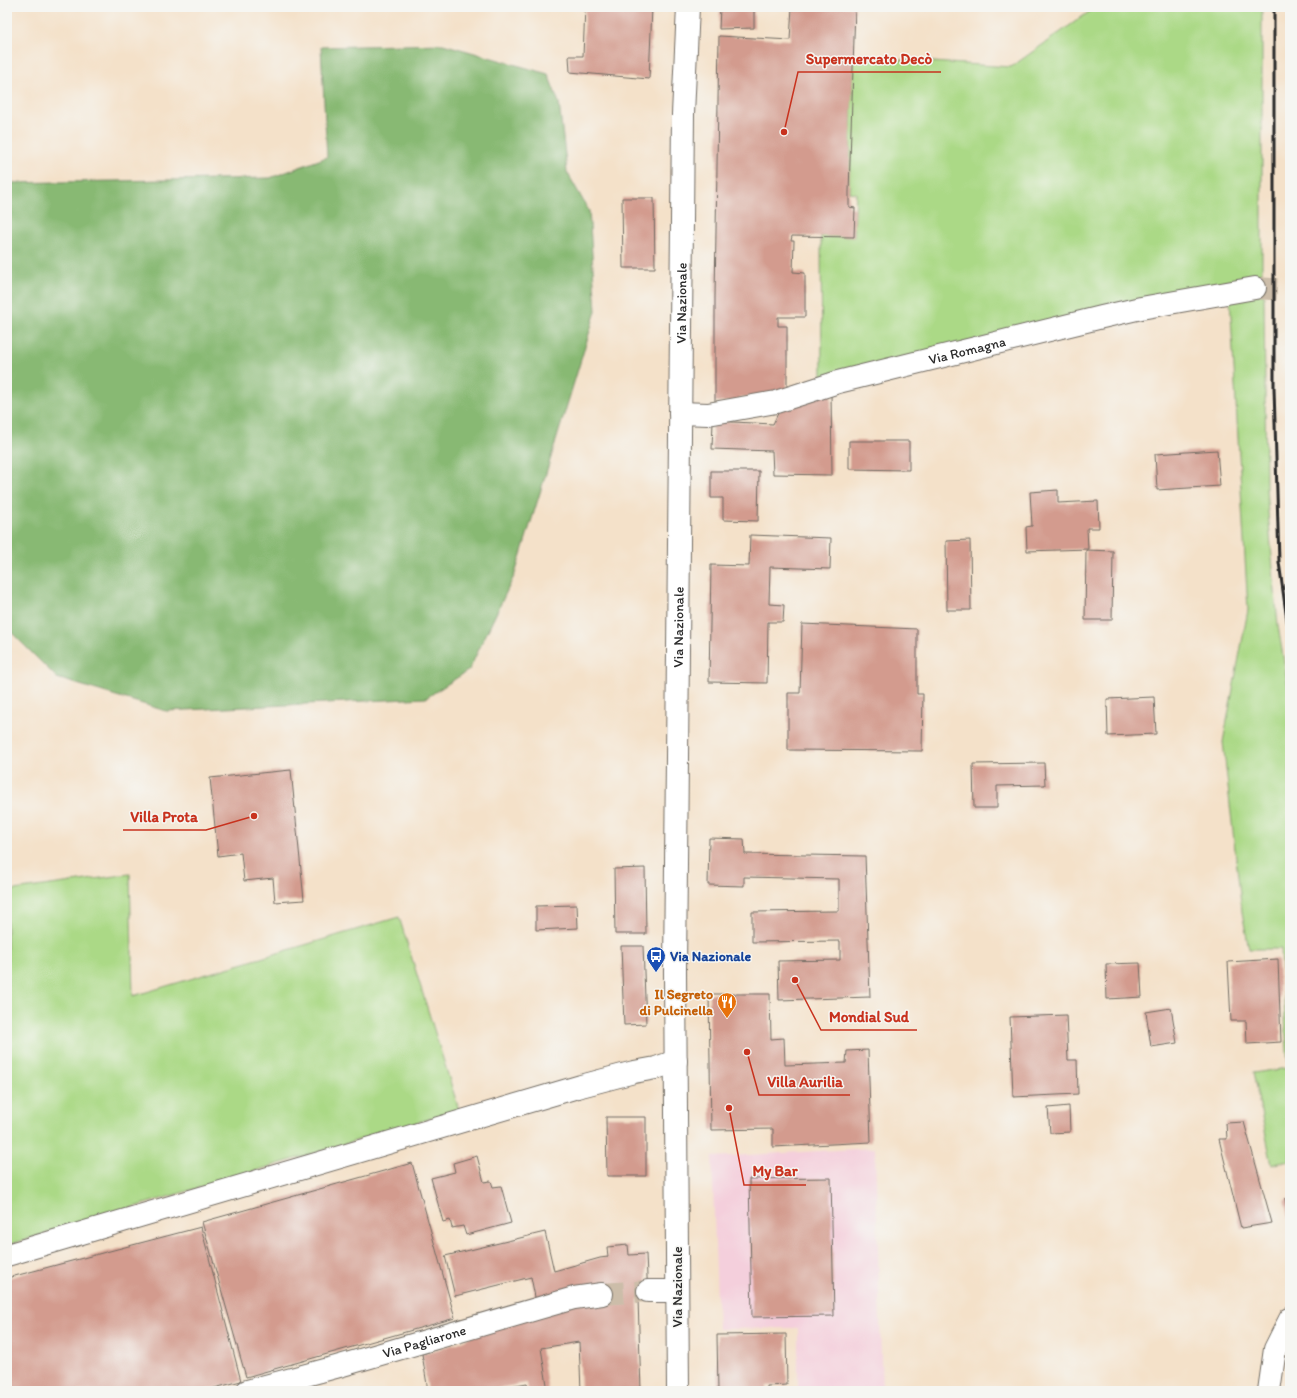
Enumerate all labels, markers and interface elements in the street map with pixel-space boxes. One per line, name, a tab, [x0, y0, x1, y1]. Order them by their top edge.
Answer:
callout: Supermercato Decò	[798, 45, 941, 72]
text: Supermercato Decò	[806, 50, 933, 69]
street label: Via Nazionale	[672, 262, 690, 344]
street label: Via Romagna	[927, 333, 1007, 368]
street label: Via Nazionale	[669, 586, 687, 668]
callout: Villa Prota	[123, 803, 206, 830]
text: Villa Prota	[130, 808, 198, 826]
bus stop icon: Via Nazionale	[645, 945, 667, 973]
place label: Via Nazionale	[670, 948, 751, 965]
place label: Il Segreto di Pulcinella	[639, 986, 713, 1019]
restaurant icon: Il Segreto di Pulcinella	[716, 991, 738, 1019]
callout: Mondial Sud	[821, 1003, 917, 1030]
text: Mondial Sud	[829, 1008, 910, 1026]
callout: Villa Aurilia	[759, 1068, 850, 1095]
text: Villa Aurilia	[767, 1073, 843, 1091]
callout: My Bar	[744, 1158, 806, 1185]
text: My Bar	[752, 1162, 798, 1181]
street label: Via Nazionale	[669, 1246, 686, 1328]
street label: Via Pagliarone	[380, 1321, 468, 1362]

